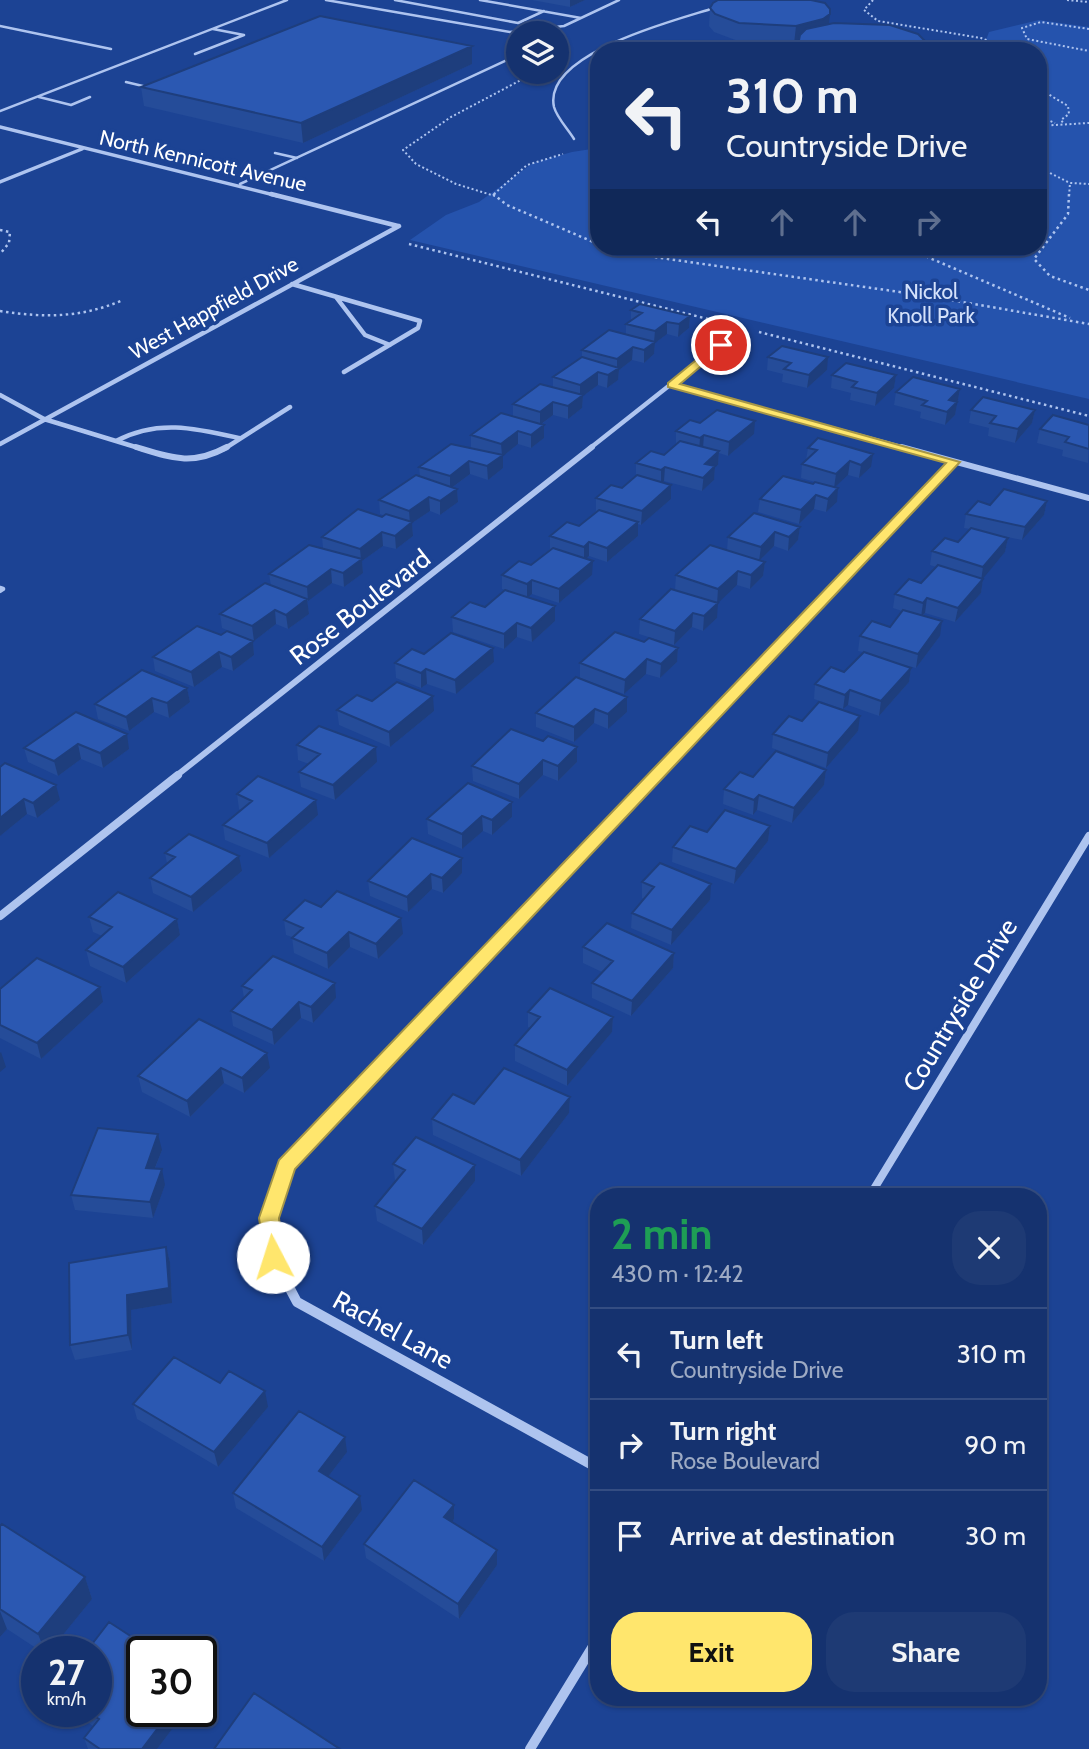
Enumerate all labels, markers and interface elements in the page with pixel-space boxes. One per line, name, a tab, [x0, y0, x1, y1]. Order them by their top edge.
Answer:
map controls	[506, 21, 569, 84]
button: layers	[506, 21, 569, 84]
text: 310 m	[726, 66, 859, 125]
icon: left	[611, 70, 702, 161]
street label: North Kennicott Avenue	[97, 124, 309, 197]
text: Countryside Drive	[726, 126, 967, 165]
icon: left	[690, 203, 728, 241]
icon: ahead	[763, 203, 801, 241]
icon: ahead	[836, 203, 874, 241]
icon: right	[909, 203, 947, 241]
street label: West Happfield Drive	[125, 251, 303, 364]
park label: Nickol Knoll Park	[887, 279, 975, 328]
pin	[691, 315, 751, 375]
icon: arrive	[702, 326, 740, 364]
street label: Rose Boulevard	[283, 542, 437, 672]
street label: Countryside Drive	[896, 913, 1024, 1097]
text: 2 min	[611, 1208, 712, 1260]
button: close	[952, 1211, 1026, 1285]
position arrow	[236, 1220, 310, 1294]
text: 430 m · 12:42	[611, 1260, 744, 1288]
street label: Rachel Lane	[327, 1284, 459, 1376]
text: Turn left	[670, 1324, 763, 1356]
icon: left	[611, 1335, 649, 1373]
text: 310 m	[957, 1338, 1026, 1370]
text: Countryside Drive	[670, 1356, 843, 1384]
text: Turn right	[670, 1415, 776, 1447]
icon: right	[611, 1426, 649, 1464]
text: 90 m	[964, 1429, 1026, 1461]
text: Rose Boulevard	[670, 1447, 820, 1475]
icon: arrive	[611, 1517, 649, 1555]
text: Arrive at destination	[670, 1520, 895, 1552]
text: 30 m	[965, 1520, 1026, 1552]
button: Exit	[611, 1612, 812, 1692]
button: Share	[826, 1612, 1026, 1692]
speed limit sign: 30	[126, 1636, 217, 1727]
text: 27	[48, 1651, 85, 1694]
text: km/h	[47, 1688, 86, 1710]

